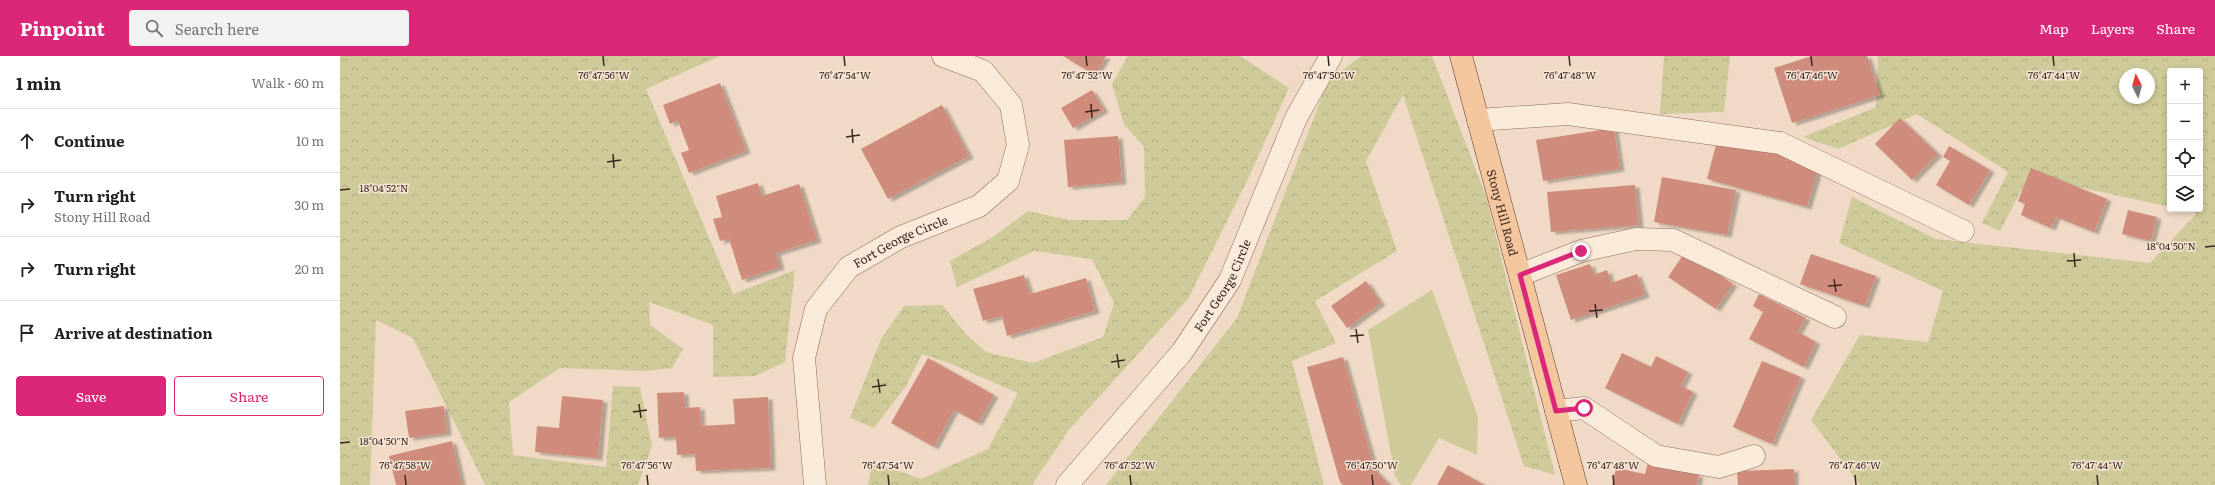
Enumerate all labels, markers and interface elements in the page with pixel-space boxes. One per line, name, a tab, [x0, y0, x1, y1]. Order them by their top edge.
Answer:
search box	[129, 10, 409, 46]
text: Pinpoint	[20, 14, 105, 42]
icon: search	[143, 17, 165, 39]
text: Search here	[175, 17, 259, 40]
text: Map	[2039, 18, 2069, 38]
text: Layers	[2091, 18, 2134, 38]
text: Share	[2156, 18, 2195, 38]
text: 76°47'56"W	[578, 67, 630, 82]
text: 76°47'54"W	[819, 67, 871, 82]
text: 76°47'52"W	[1061, 67, 1113, 82]
text: 76°47'50"W	[1303, 67, 1355, 82]
text: 76°47'48"W	[1544, 67, 1596, 82]
text: 76°47'46"W	[1786, 67, 1838, 82]
text: 76°47'44"W	[2028, 67, 2080, 82]
north arrow	[2119, 68, 2155, 104]
map controls	[2167, 68, 2203, 212]
button: +	[2167, 68, 2203, 104]
text: 1 min	[16, 70, 61, 95]
text: Walk · 60 m	[251, 73, 324, 92]
button: −	[2167, 104, 2203, 140]
text: Continue	[54, 129, 124, 152]
icon: ahead	[16, 130, 38, 152]
text: 10 m	[296, 131, 324, 150]
button: locate	[2167, 140, 2203, 176]
street label: Stony Hill Road	[1483, 167, 1523, 258]
button: layers	[2167, 176, 2203, 212]
text: 18°04'52"N	[360, 180, 408, 195]
text: Turn right	[54, 184, 136, 207]
icon: right	[16, 194, 38, 216]
text: 30 m	[294, 195, 324, 214]
text: Stony Hill Road	[54, 207, 150, 226]
street label: Fort George Circle	[850, 210, 950, 272]
street label: Fort George Circle	[1189, 236, 1255, 335]
text: 18°04'50"N	[2146, 238, 2196, 253]
route end	[1572, 242, 1590, 260]
text: Turn right	[54, 257, 136, 280]
icon: right	[16, 258, 38, 280]
text: 20 m	[295, 259, 324, 278]
text: Arrive at destination	[54, 321, 213, 344]
icon: arrive	[16, 322, 38, 344]
button: Save	[16, 376, 166, 416]
button: Share	[174, 376, 324, 416]
route start	[1575, 399, 1593, 417]
text: 18°04'50"N	[359, 433, 409, 448]
text: 76°47'58"W	[379, 457, 431, 472]
text: 76°47'56"W	[621, 457, 673, 472]
text: 76°47'54"W	[862, 457, 914, 472]
text: 76°47'52"W	[1104, 457, 1156, 472]
text: 76°47'50"W	[1346, 457, 1398, 472]
text: 76°47'48"W	[1587, 457, 1639, 472]
text: 76°47'46"W	[1829, 457, 1881, 472]
text: 76°47'44"W	[2071, 457, 2123, 472]

